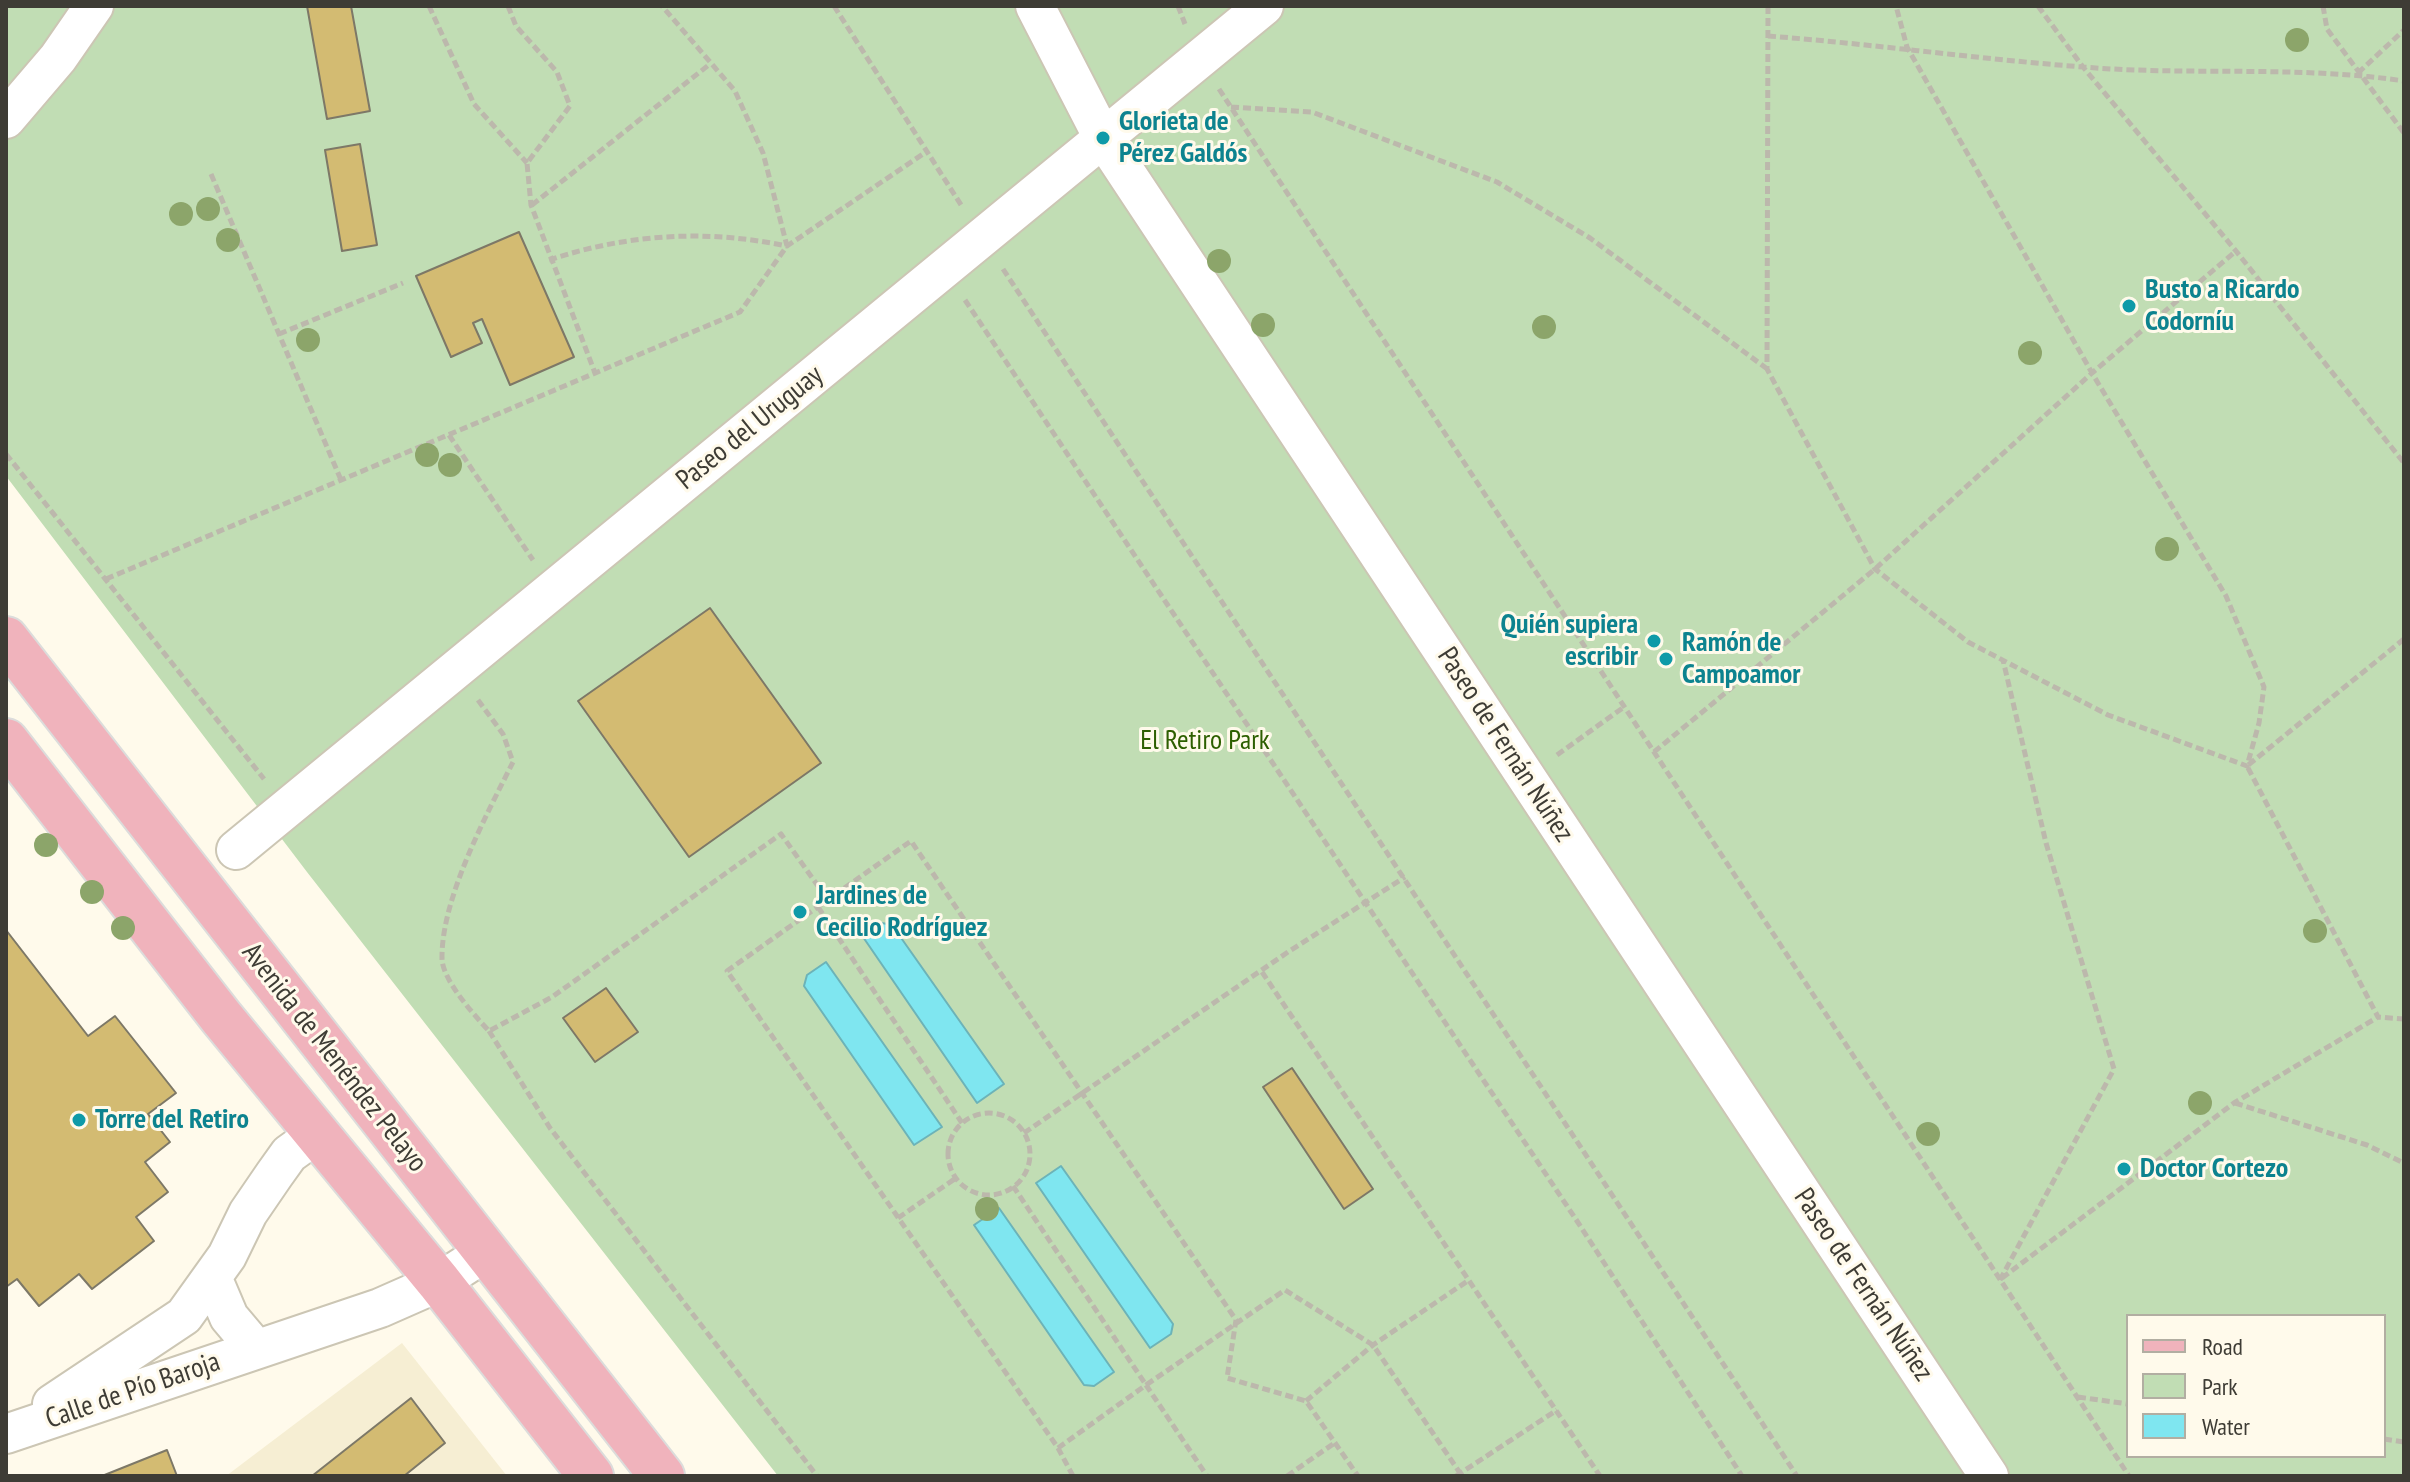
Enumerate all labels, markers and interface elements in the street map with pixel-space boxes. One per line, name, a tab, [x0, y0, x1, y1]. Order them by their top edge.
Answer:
place label: Glorieta de Pérez Galdós	[1119, 105, 1247, 171]
marker: Glorieta de Pérez Galdós	[1094, 129, 1112, 147]
place label: Busto a Ricardo Codorníu	[2145, 273, 2300, 339]
marker: Busto a Ricardo Codorníu	[2120, 297, 2138, 315]
street label: Paseo del Uruguay	[670, 359, 830, 497]
place label: Quién supiera escribir	[1501, 608, 1638, 674]
place label: Ramón de Campoamor	[1682, 626, 1800, 692]
marker: Quién supiera escribir	[1645, 632, 1663, 650]
street label: Paseo de Fernán Núñez	[1430, 642, 1580, 848]
marker: Ramón de Campoamor	[1657, 650, 1675, 668]
park label: El Retiro Park	[1140, 724, 1270, 758]
place label: Jardines de Cecilio Rodríguez	[816, 879, 987, 945]
marker: Jardines de Cecilio Rodríguez	[791, 903, 809, 921]
street label: Avenida de Menéndez Pelayo	[234, 937, 434, 1179]
place label: Torre del Retiro	[95, 1103, 249, 1137]
marker: Torre del Retiro	[70, 1111, 88, 1129]
place label: Doctor Cortezo	[2140, 1152, 2288, 1186]
marker: Doctor Cortezo	[2115, 1160, 2133, 1178]
street label: Paseo de Fernán Núñez	[1786, 1182, 1940, 1388]
legend	[2126, 1314, 2386, 1458]
text: Road	[2202, 1331, 2243, 1362]
street label: Calle de Pío Baroja	[42, 1345, 224, 1437]
text: Park	[2202, 1371, 2238, 1402]
text: Water	[2202, 1411, 2250, 1442]

